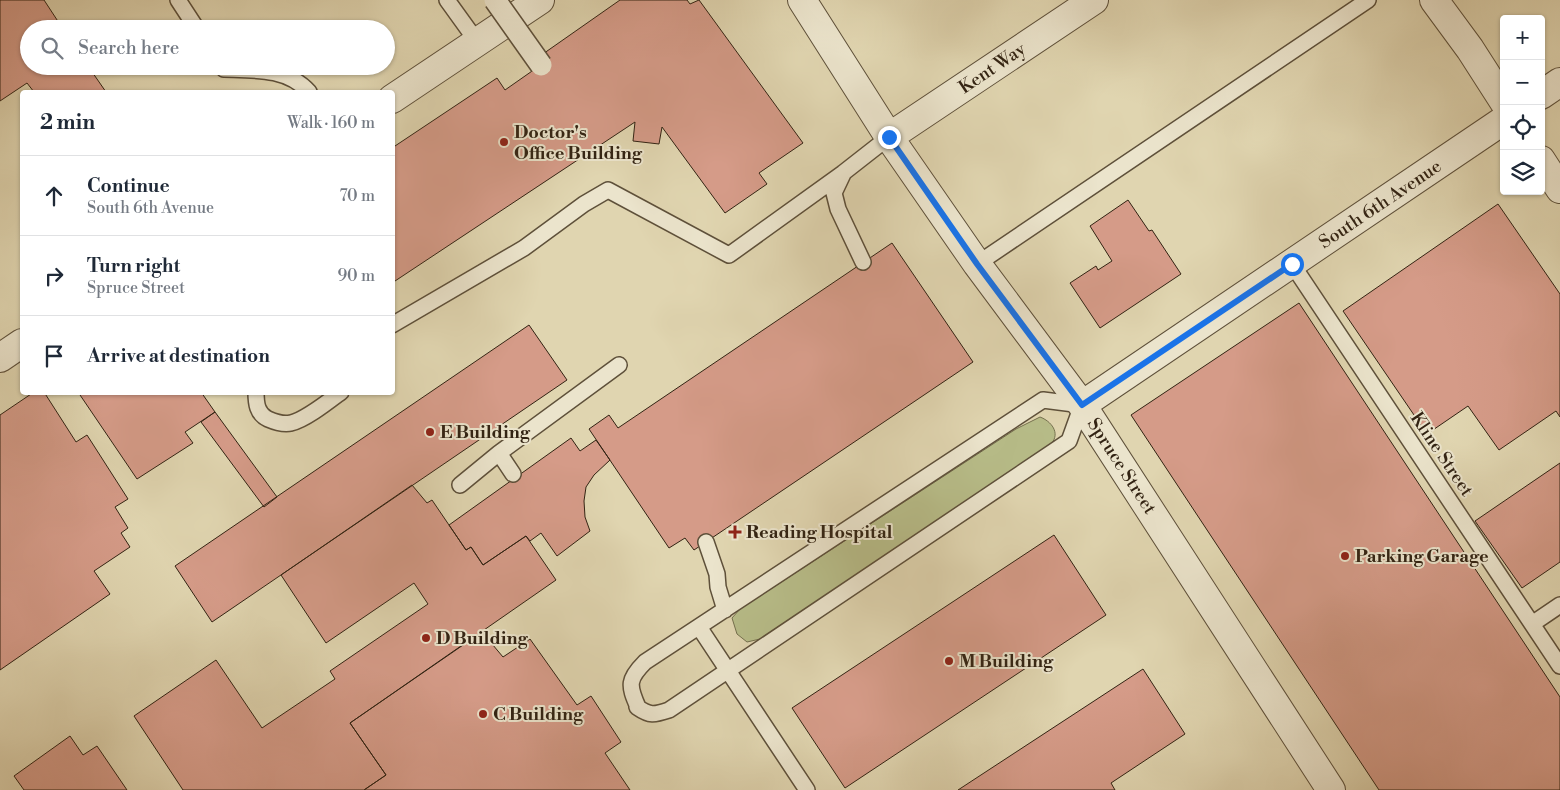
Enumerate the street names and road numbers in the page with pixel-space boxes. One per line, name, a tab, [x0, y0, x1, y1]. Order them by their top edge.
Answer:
street label: Kent Way	[954, 38, 1030, 99]
street label: South 6th Avenue	[1315, 155, 1446, 254]
street label: Kline Street	[1405, 408, 1479, 501]
street label: Spruce Street	[1082, 414, 1162, 519]

